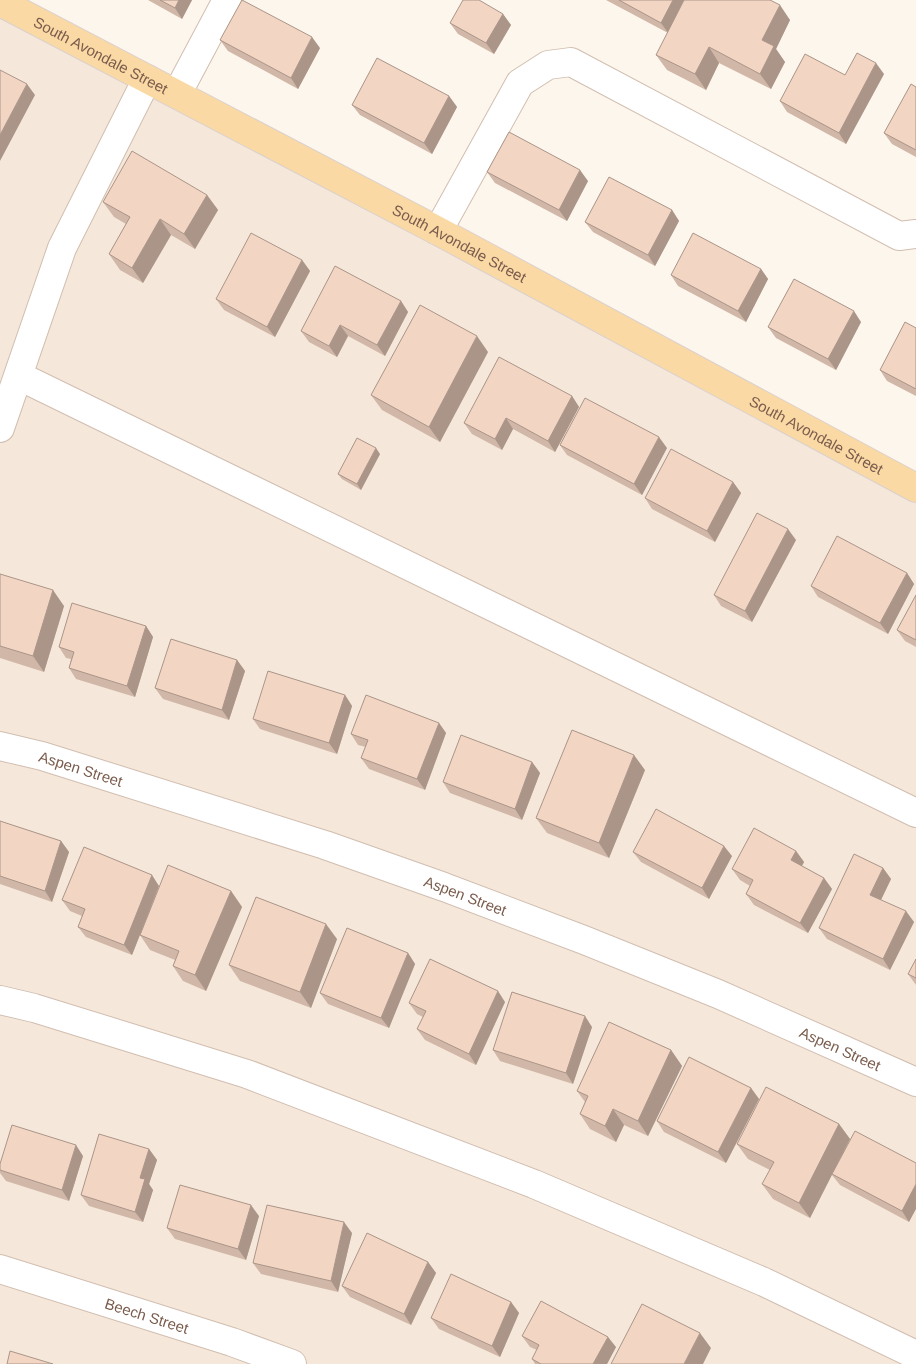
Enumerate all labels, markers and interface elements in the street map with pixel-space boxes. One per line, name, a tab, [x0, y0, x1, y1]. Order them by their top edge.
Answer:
street label: South Avondale Street	[31, 13, 172, 97]
street label: South Avondale Street	[390, 200, 530, 286]
street label: South Avondale Street	[747, 392, 887, 478]
street label: Aspen Street	[37, 747, 126, 790]
street label: Aspen Street	[422, 872, 510, 919]
street label: Aspen Street	[797, 1023, 884, 1074]
street label: Beech Street	[103, 1294, 192, 1337]

